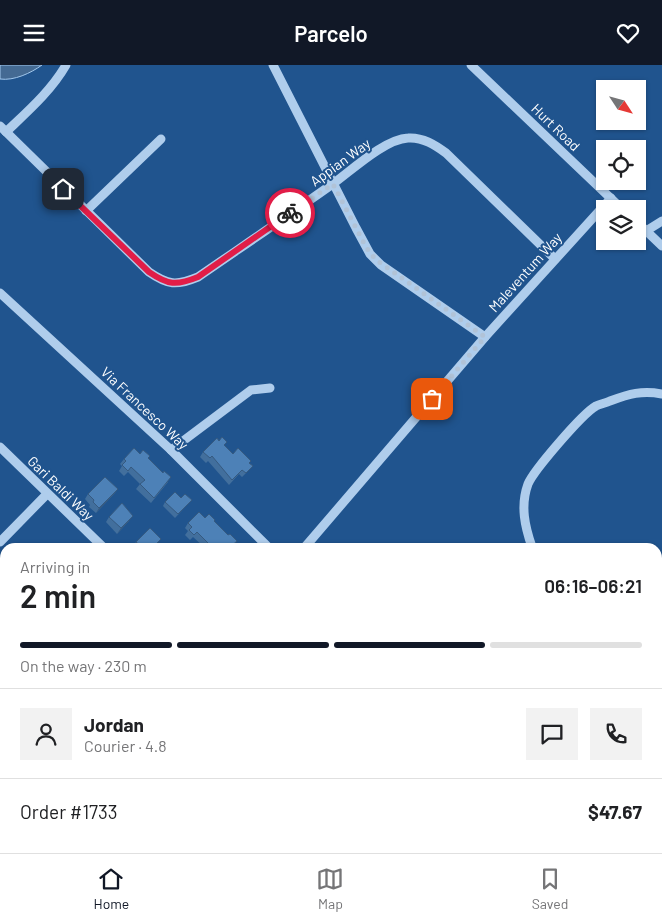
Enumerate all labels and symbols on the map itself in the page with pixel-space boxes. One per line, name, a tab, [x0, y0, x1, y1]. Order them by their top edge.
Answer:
north arrow	[596, 80, 646, 130]
street label: Hurt Road	[528, 100, 584, 154]
street label: Appian Way	[307, 134, 374, 189]
pin	[42, 168, 84, 210]
courier	[265, 188, 315, 238]
street label: Maleventum Way	[485, 228, 566, 315]
street label: Via Francesco Way	[98, 363, 193, 453]
pin	[411, 378, 453, 420]
street label: Gari Baldi Way	[24, 452, 98, 524]

